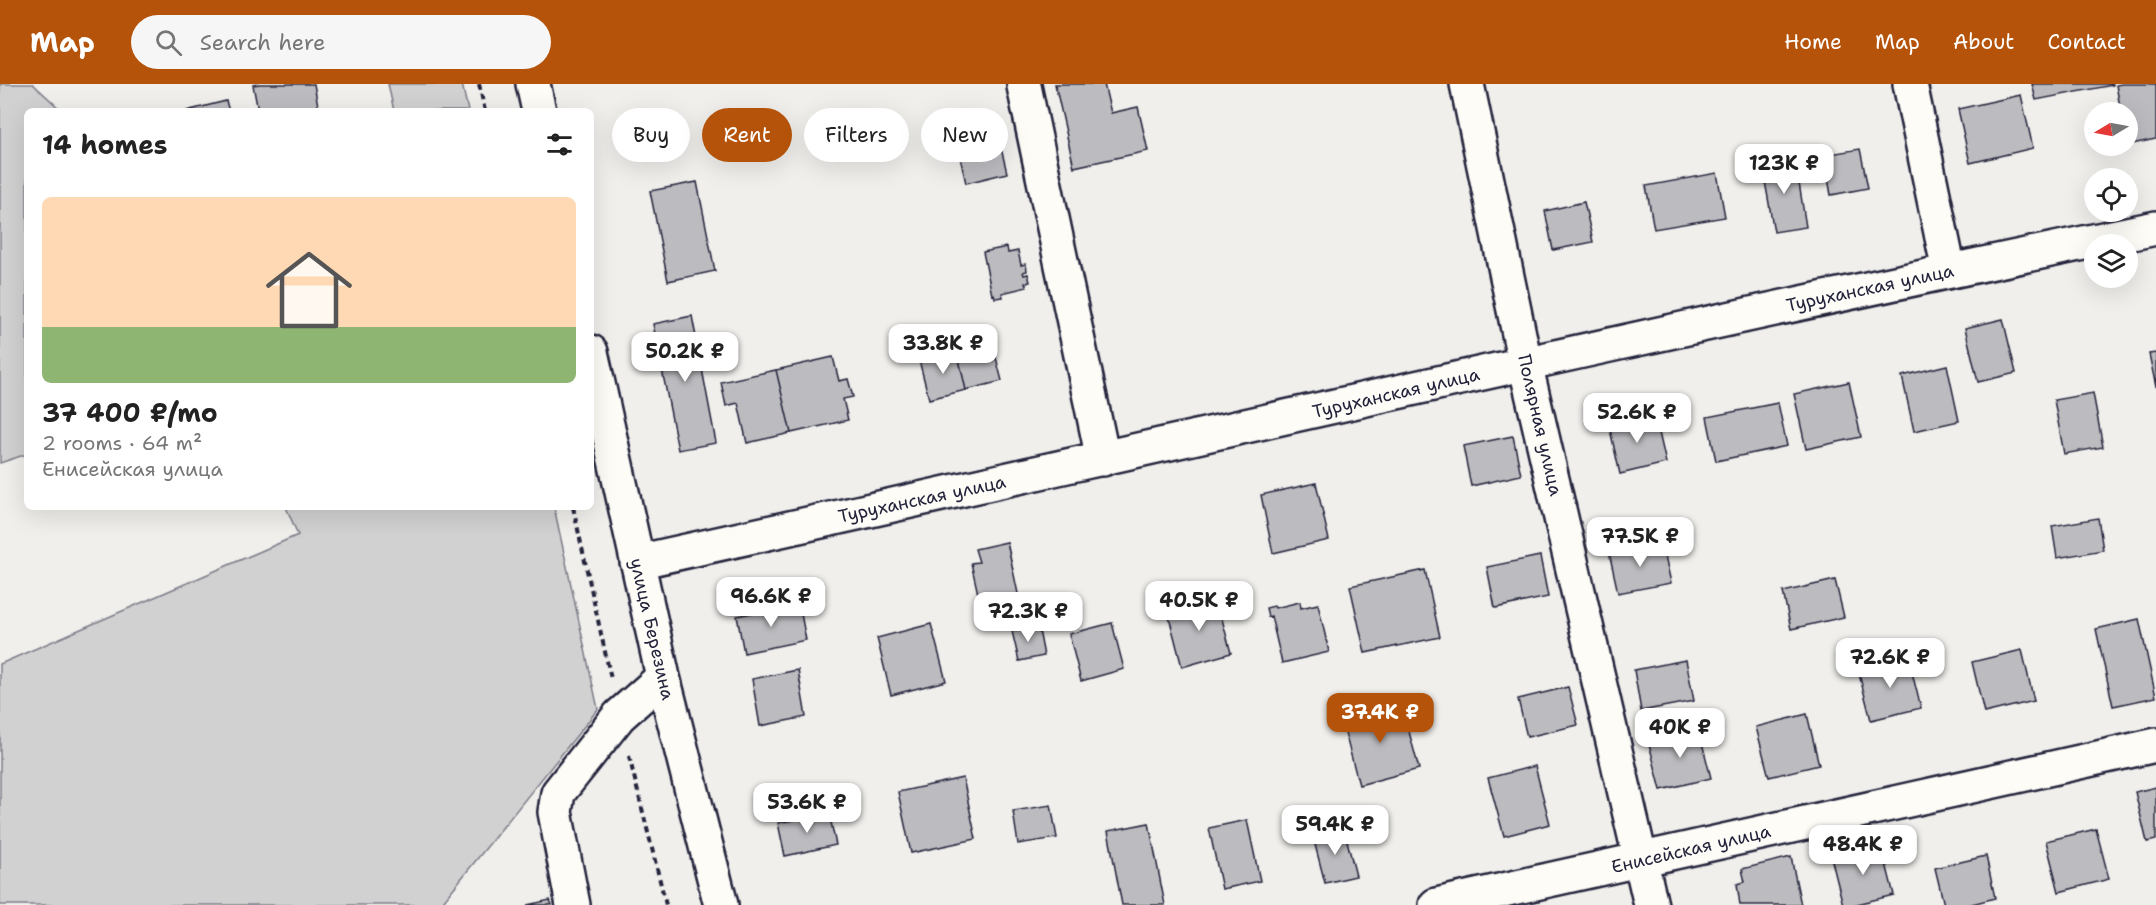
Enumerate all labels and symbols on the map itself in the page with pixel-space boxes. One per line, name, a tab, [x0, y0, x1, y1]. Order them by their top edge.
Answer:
north arrow	[2084, 102, 2138, 156]
pin: 123K ₽	[1735, 144, 1833, 195]
street label: Туруханская улица	[1784, 259, 1956, 317]
pin: 33.8K ₽	[888, 324, 998, 375]
pin: 50.2K ₽	[630, 332, 740, 383]
street label: Полярная улица	[1512, 352, 1568, 498]
street label: Туруханская улица	[1310, 362, 1482, 424]
pin: 52.6K ₽	[1582, 393, 1692, 444]
street label: Туруханская улица	[836, 470, 1008, 528]
pin: 77.5K ₽	[1585, 517, 1695, 568]
street label: улица Березина	[624, 556, 680, 702]
pin: 96.6K ₽	[716, 577, 826, 628]
pin: 40.5K ₽	[1144, 581, 1254, 632]
pin: 72.3K ₽	[973, 592, 1083, 643]
pin: 72.6K ₽	[1835, 638, 1945, 689]
pin: 37.4K ₽	[1325, 693, 1435, 744]
pin: 40K ₽	[1638, 708, 1722, 759]
pin: 53.6K ₽	[752, 783, 862, 834]
pin: 59.4K ₽	[1280, 805, 1390, 856]
street label: Енисейская улица	[1609, 819, 1773, 879]
pin: 48.4K ₽	[1808, 825, 1918, 876]

